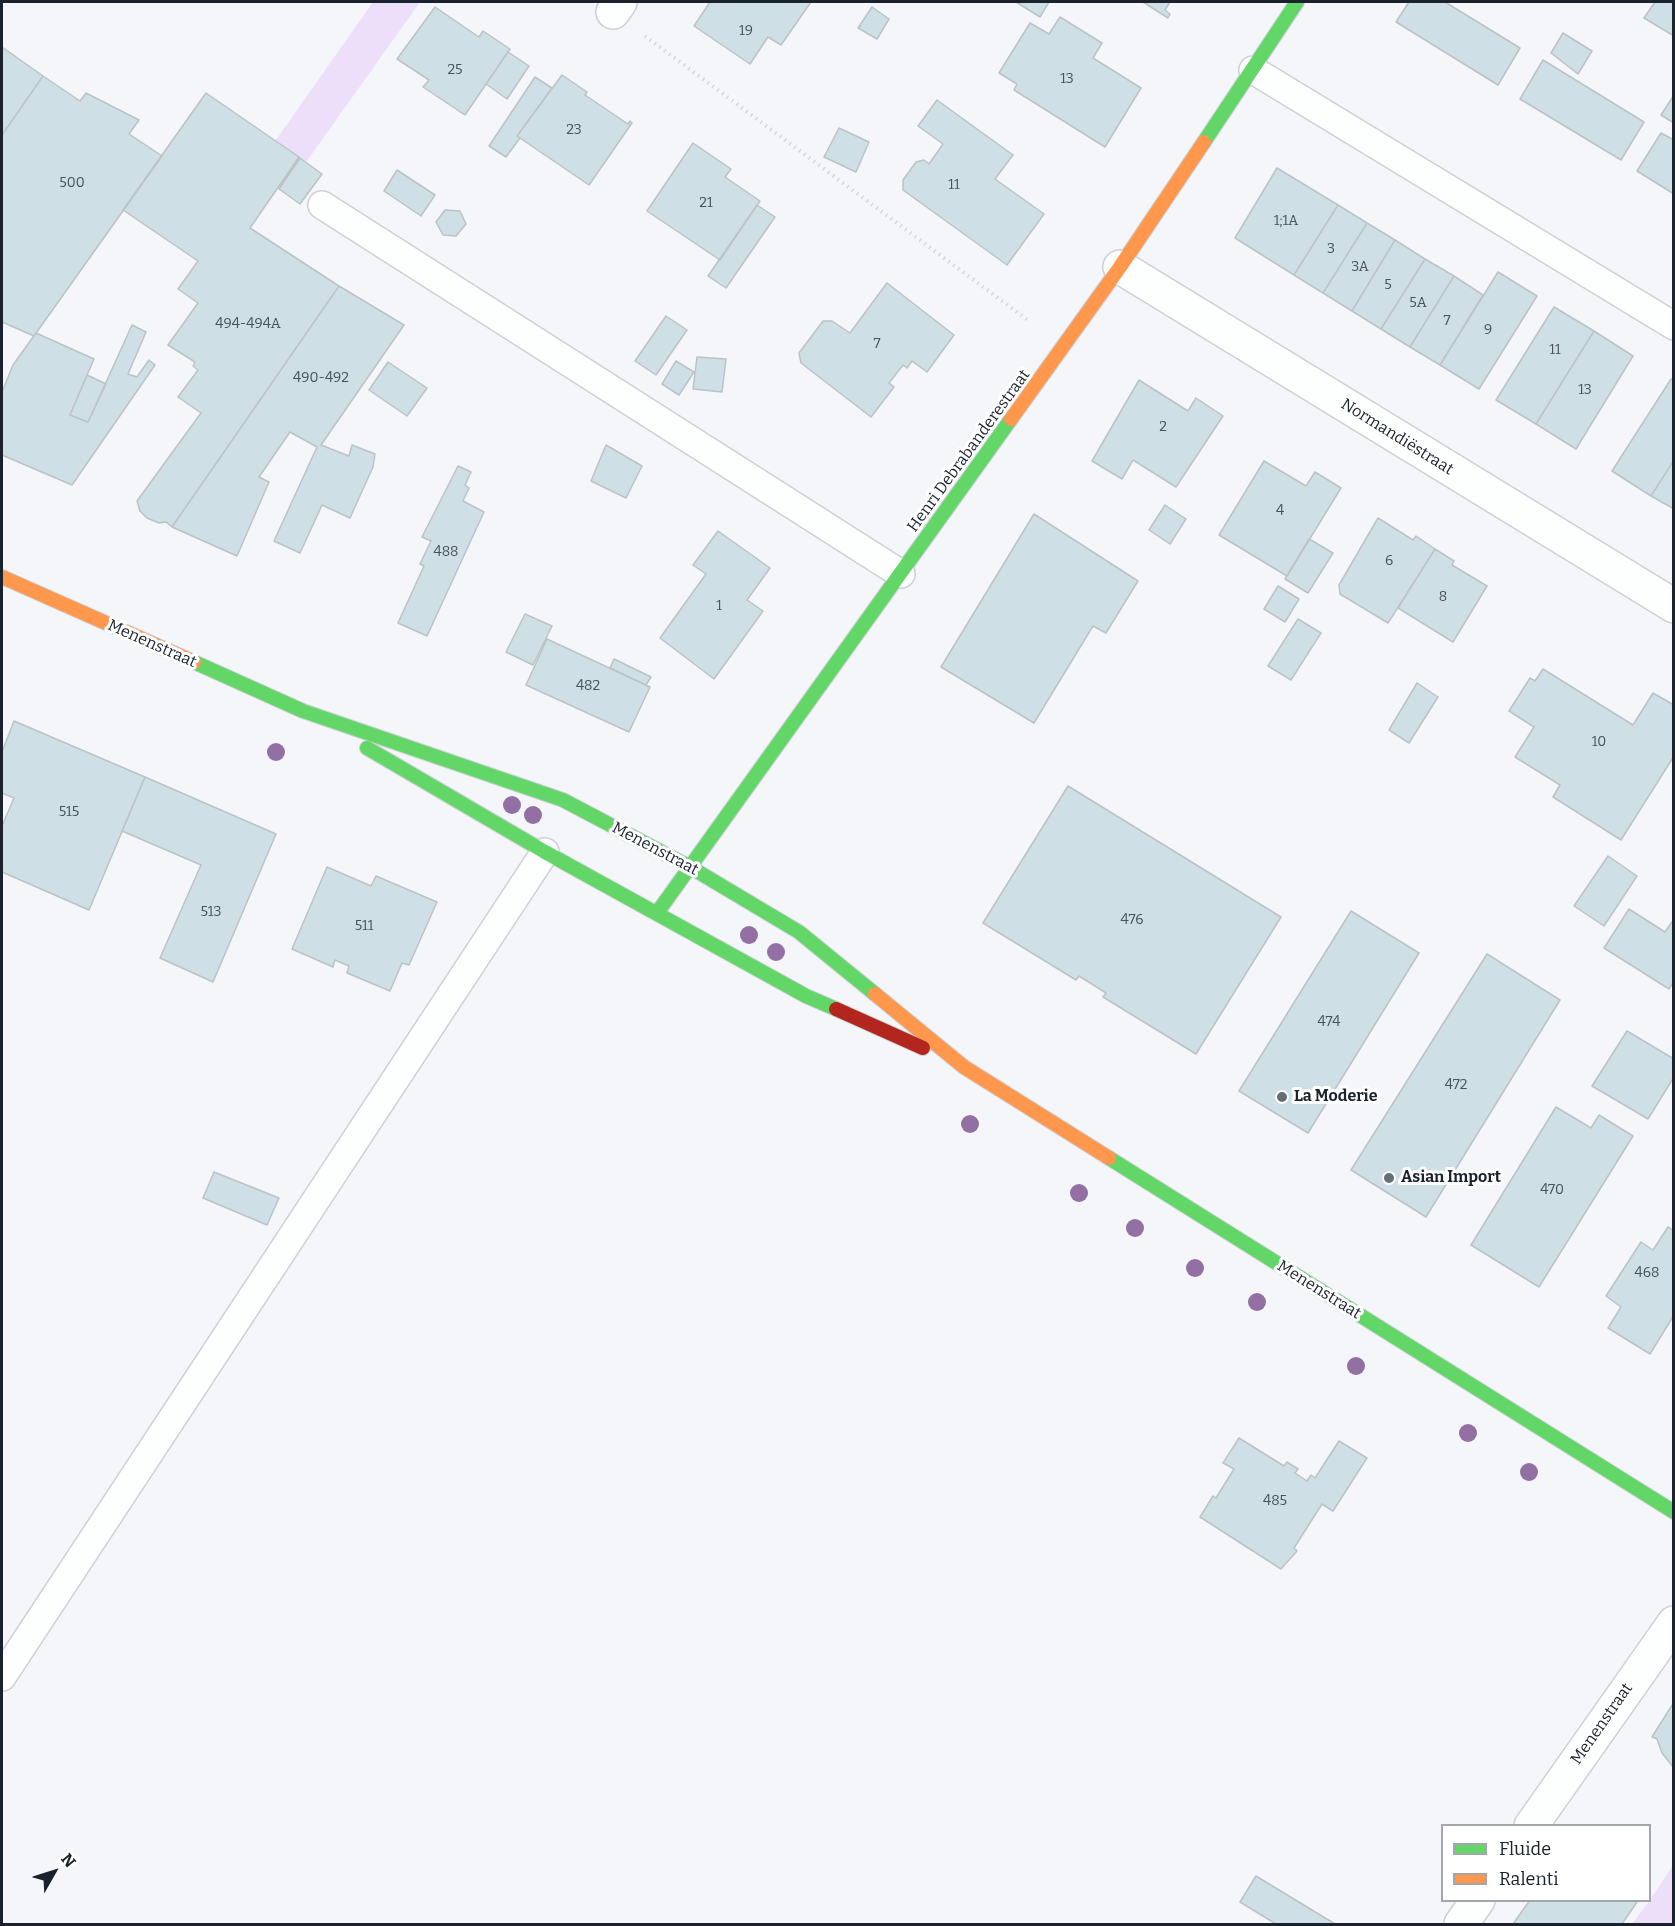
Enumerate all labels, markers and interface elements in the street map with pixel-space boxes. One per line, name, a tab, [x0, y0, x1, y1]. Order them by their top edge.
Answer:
house number: 19	[739, 23, 753, 39]
house number: 25	[447, 62, 463, 78]
house number: 13	[1060, 71, 1074, 87]
house number: 23	[566, 122, 582, 138]
house number: 500	[59, 175, 85, 191]
house number: 11	[948, 177, 960, 193]
house number: 21	[699, 195, 713, 211]
house number: 1;1A	[1274, 213, 1298, 229]
house number: 3	[1327, 241, 1335, 257]
house number: 3A	[1351, 259, 1369, 275]
house number: 5	[1384, 277, 1392, 293]
house number: 5A	[1409, 295, 1427, 311]
house number: 7	[1443, 313, 1451, 329]
house number: 494-494A	[215, 316, 281, 332]
house number: 9	[1484, 322, 1492, 338]
house number: 7	[873, 336, 881, 352]
house number: 11	[1549, 342, 1561, 358]
street label: Henri Debrabanderestraat	[904, 366, 1034, 536]
house number: 490-492	[293, 370, 349, 386]
house number: 13	[1578, 382, 1592, 398]
street label: Normandiëstraat	[1337, 395, 1457, 479]
house number: 2	[1159, 419, 1167, 435]
house number: 4	[1276, 503, 1284, 519]
house number: 488	[433, 544, 459, 560]
house number: 6	[1385, 553, 1393, 569]
house number: 8	[1439, 589, 1447, 605]
house number: 1	[716, 598, 722, 614]
street label: Menenstraat	[105, 616, 199, 672]
house number: 482	[576, 678, 600, 694]
house number: 10	[1592, 734, 1606, 750]
house number: 515	[59, 804, 79, 820]
street label: Menenstraat	[609, 818, 701, 880]
house number: 513	[201, 904, 221, 920]
house number: 476	[1120, 912, 1144, 928]
house number: 511	[355, 918, 373, 934]
house number: 474	[1317, 1014, 1341, 1030]
house number: 472	[1445, 1077, 1467, 1093]
place label: La Moderie	[1294, 1087, 1377, 1107]
marker: La Moderie	[1275, 1090, 1289, 1104]
place label: Asian Import	[1401, 1168, 1501, 1188]
marker: Asian Import	[1382, 1171, 1396, 1185]
house number: 470	[1540, 1182, 1564, 1198]
street label: Menenstraat	[1274, 1257, 1364, 1323]
house number: 468	[1635, 1265, 1659, 1281]
house number: 485	[1263, 1493, 1287, 1509]
street label: Menenstraat	[1567, 1680, 1637, 1768]
legend	[1441, 1824, 1651, 1902]
text: Fluide	[1499, 1838, 1551, 1860]
north arrow	[24, 1842, 84, 1902]
text: N	[57, 1850, 80, 1871]
text: Ralenti	[1499, 1868, 1559, 1890]

